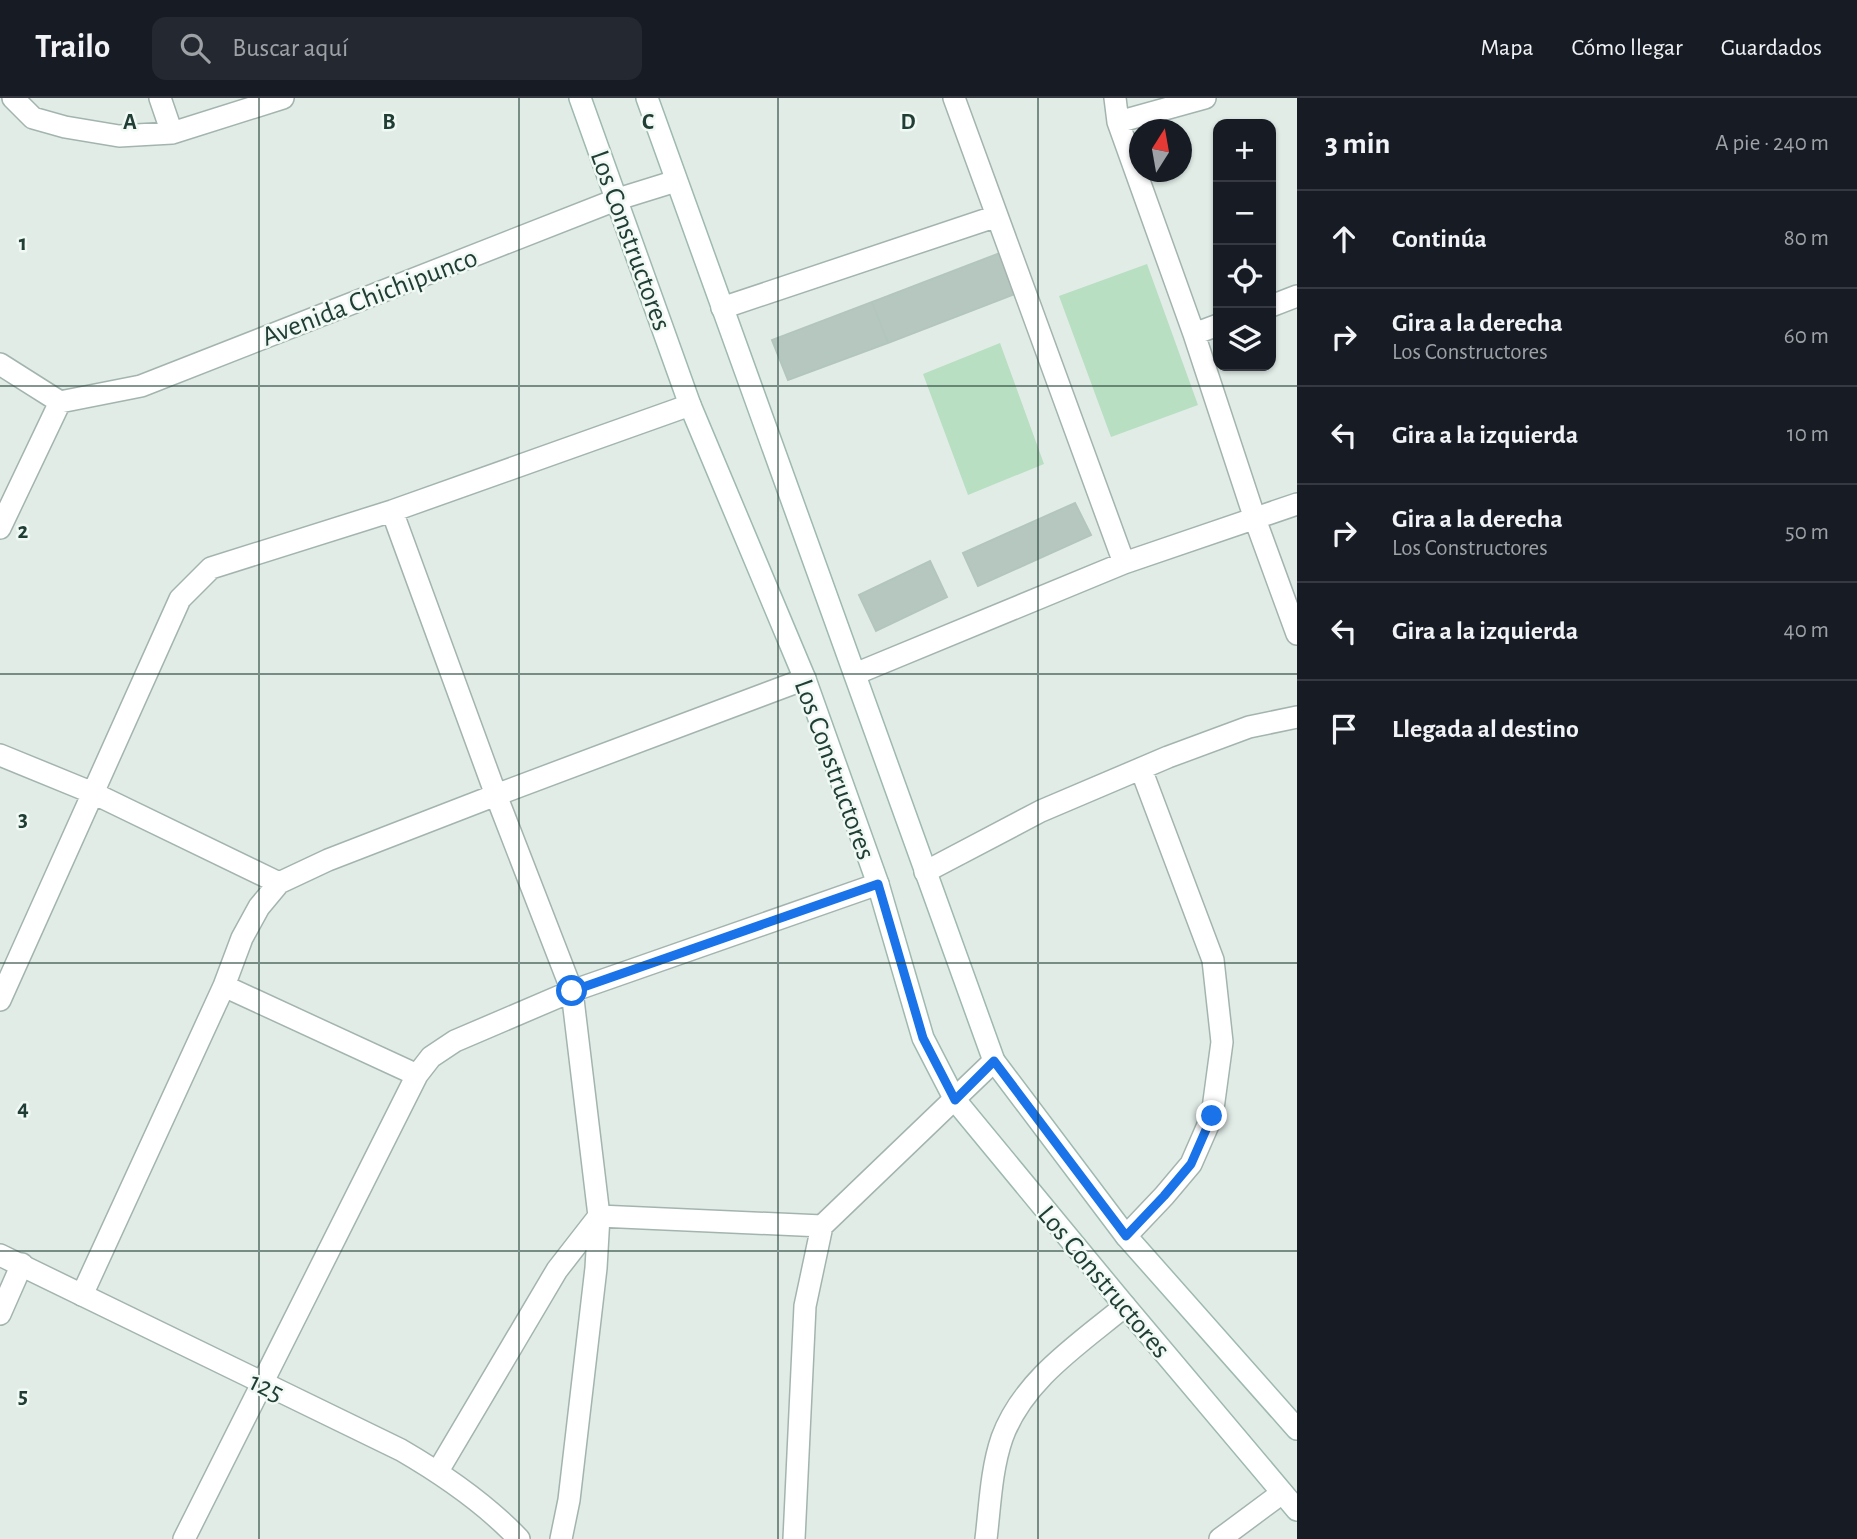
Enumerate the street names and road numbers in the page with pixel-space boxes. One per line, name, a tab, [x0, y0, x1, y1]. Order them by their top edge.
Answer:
street label: Los Constructores	[585, 147, 676, 335]
street label: Avenida Chichipunco	[258, 244, 481, 352]
street label: Los Constructores	[789, 676, 880, 864]
street label: Los Constructores	[1032, 1201, 1175, 1364]
street label: 125	[245, 1368, 288, 1408]

